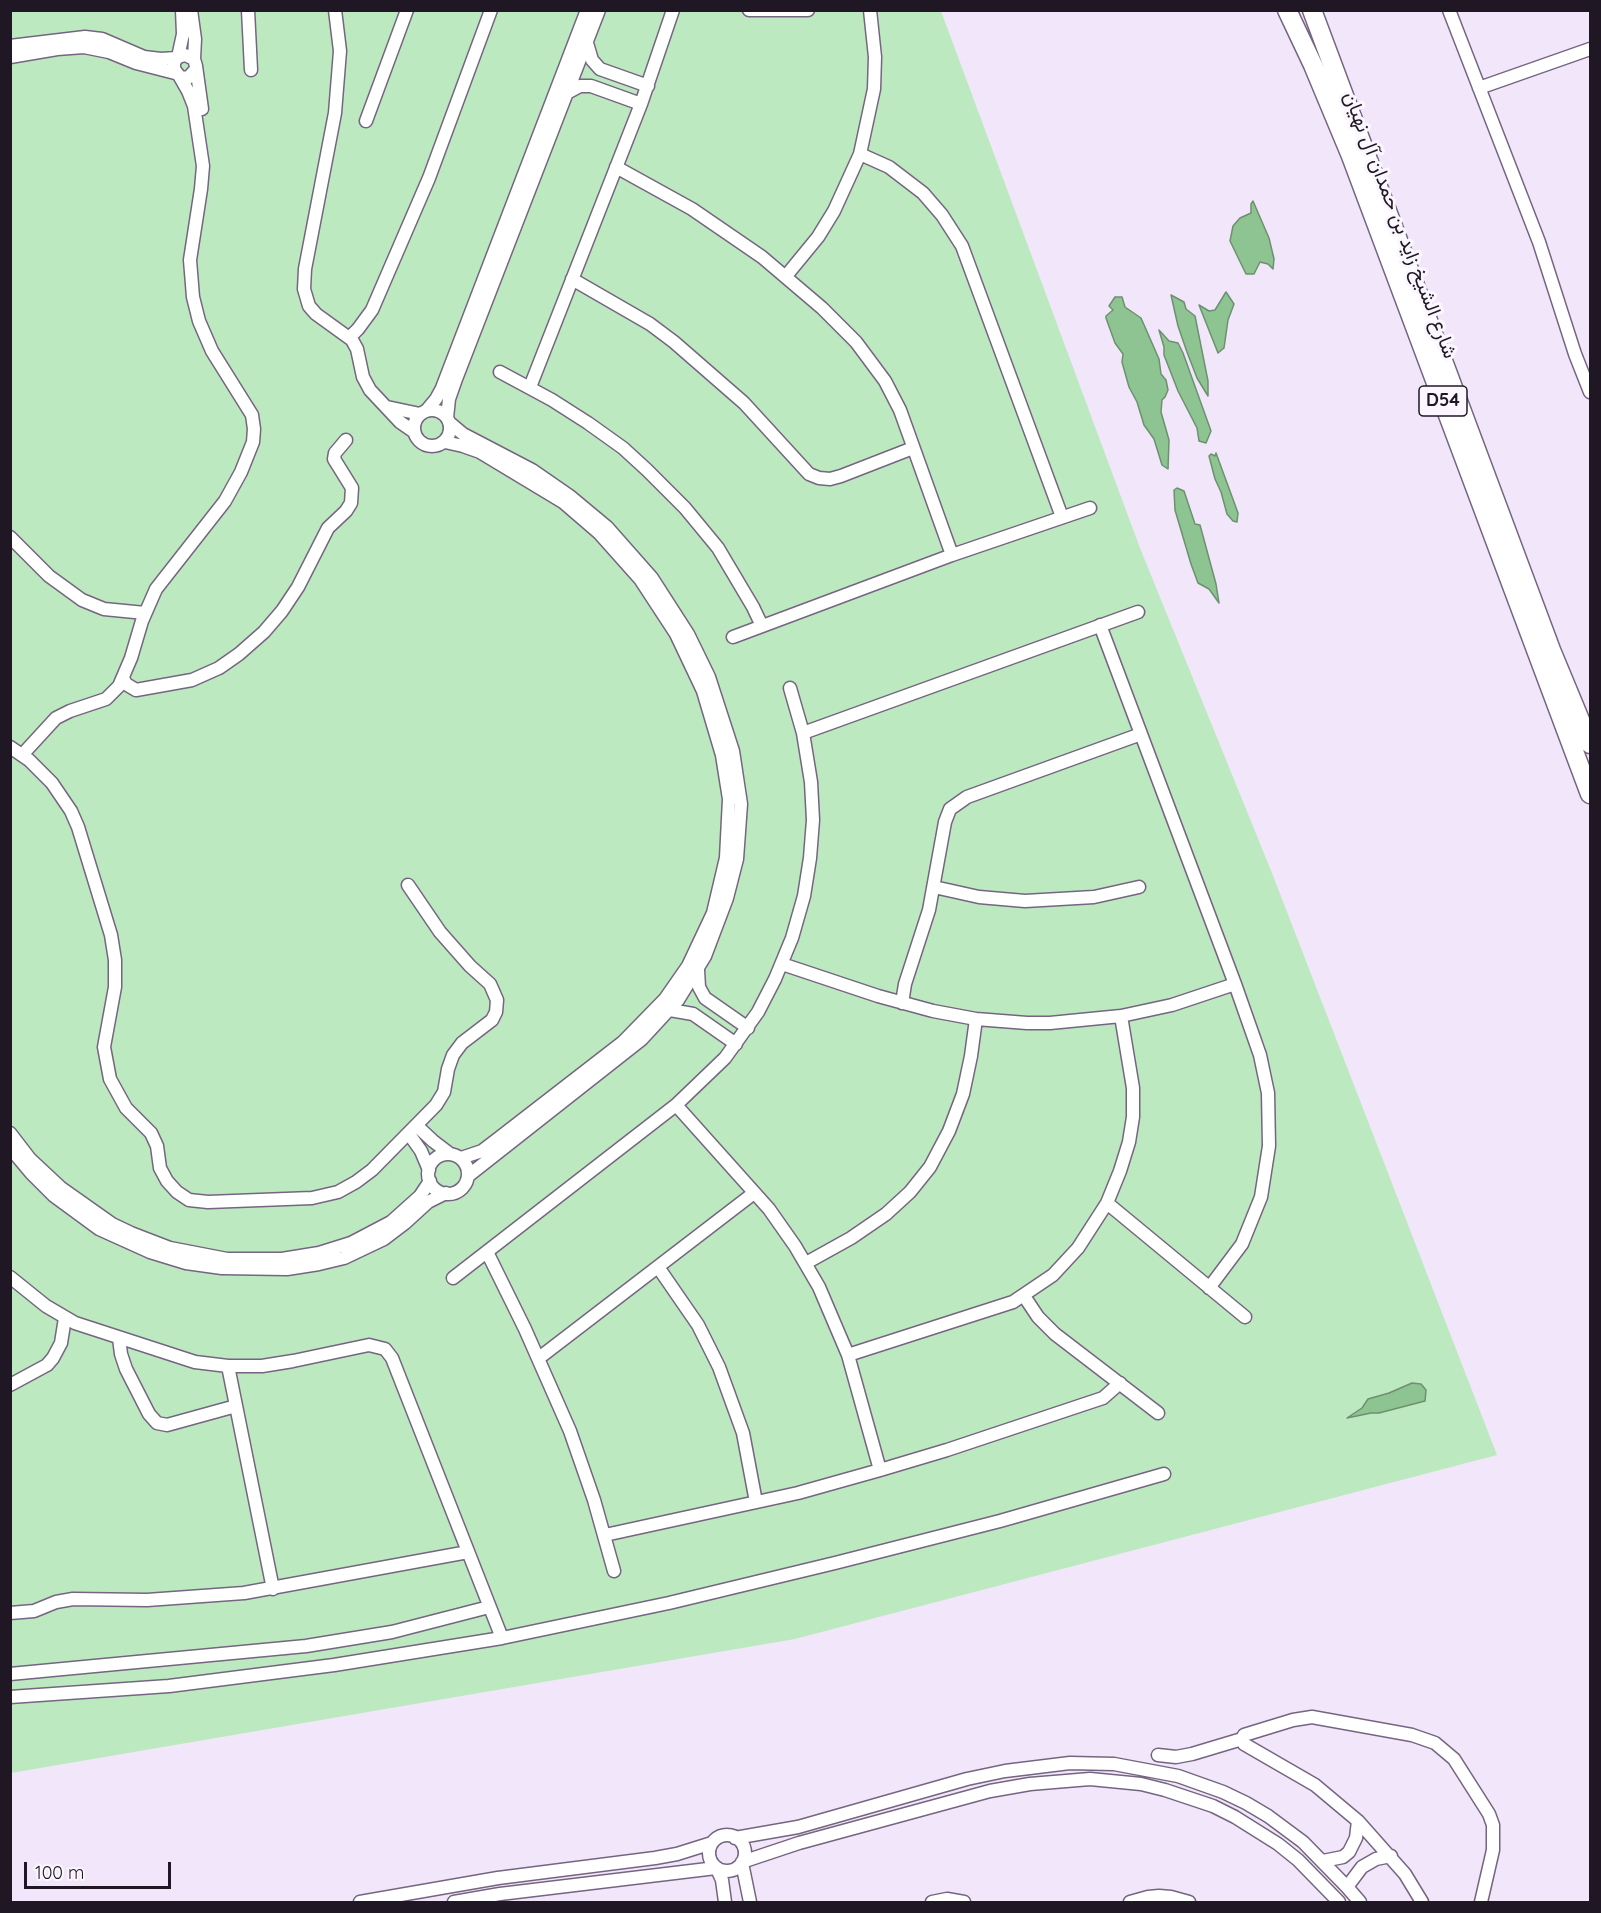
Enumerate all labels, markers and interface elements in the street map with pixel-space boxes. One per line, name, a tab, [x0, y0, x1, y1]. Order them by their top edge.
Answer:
street label: شارع الشيخ زايد بن حمدان آل نهيان	[1338, 88, 1462, 362]
road number: D54	[1419, 386, 1467, 416]
scale bar	[27, 1850, 174, 1888]
text: 100 m	[35, 1861, 84, 1884]

